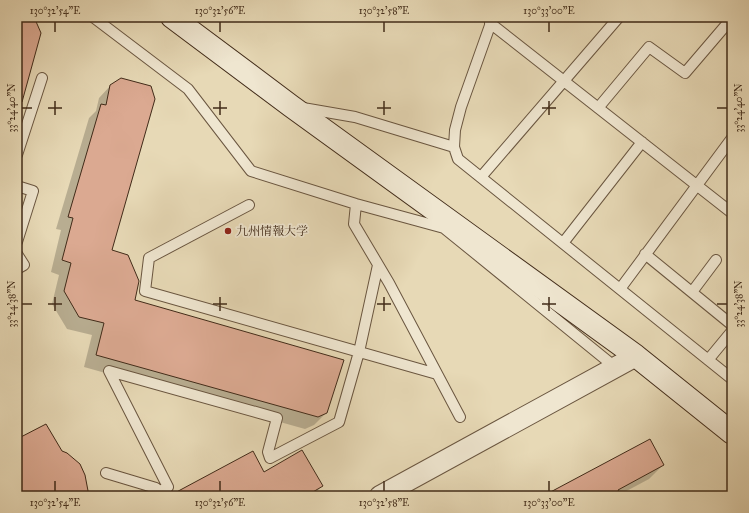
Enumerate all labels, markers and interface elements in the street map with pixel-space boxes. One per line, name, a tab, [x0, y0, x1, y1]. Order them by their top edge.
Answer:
text: 130°32'54"E	[30, 5, 80, 17]
text: 130°32'56"E	[195, 5, 245, 17]
text: 130°32'58"E	[359, 5, 409, 17]
text: 130°33'00"E	[523, 5, 575, 17]
text: 33°24'40"N	[6, 83, 18, 133]
text: 33°24'40"N	[733, 83, 745, 133]
place label: 九州情報大学	[236, 224, 308, 238]
marker: 九州情報大学	[223, 226, 233, 236]
text: 33°24'38"N	[6, 280, 18, 328]
text: 33°24'38"N	[733, 280, 745, 328]
text: 130°32'54"E	[30, 497, 80, 509]
text: 130°32'56"E	[195, 497, 245, 509]
text: 130°32'58"E	[359, 497, 409, 509]
text: 130°33'00"E	[523, 497, 575, 509]

